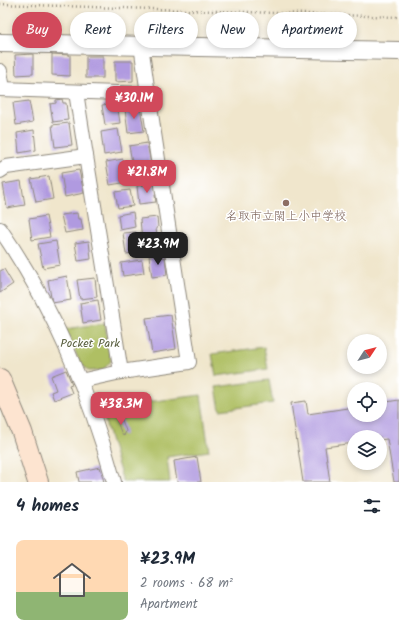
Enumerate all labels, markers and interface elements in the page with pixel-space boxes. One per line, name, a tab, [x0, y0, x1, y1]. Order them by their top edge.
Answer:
chip: Buy	[12, 12, 62, 48]
chip: Rent	[70, 12, 126, 48]
chip: Filters	[134, 12, 198, 48]
chip: New	[206, 12, 259, 48]
chip: Apartment	[267, 12, 357, 48]
pin: ¥30.1M	[101, 86, 167, 120]
text: ¥30.1M	[115, 88, 153, 109]
pin: ¥21.8M	[114, 160, 180, 194]
text: ¥21.8M	[127, 162, 167, 183]
marker: 名取市立閖上小中学校	[281, 198, 291, 208]
place label: 名取市立閖上小中学校	[226, 207, 346, 226]
pin: ¥23.9M	[125, 232, 191, 266]
text: ¥23.9M	[137, 234, 179, 255]
park label: Pocket Park	[60, 334, 120, 353]
north arrow	[347, 334, 387, 374]
map controls	[347, 334, 387, 470]
button: locate	[347, 382, 387, 422]
pin: ¥38.3M	[88, 392, 154, 426]
text: ¥38.3M	[100, 394, 142, 415]
button: layers	[347, 430, 387, 470]
text: 4 homes	[16, 493, 79, 520]
icon: filters	[361, 495, 383, 517]
text: ¥23.9M	[140, 546, 195, 573]
icon: home	[48, 556, 96, 604]
text: 2 rooms · 68 m²	[140, 573, 233, 594]
text: Apartment	[140, 594, 198, 615]

